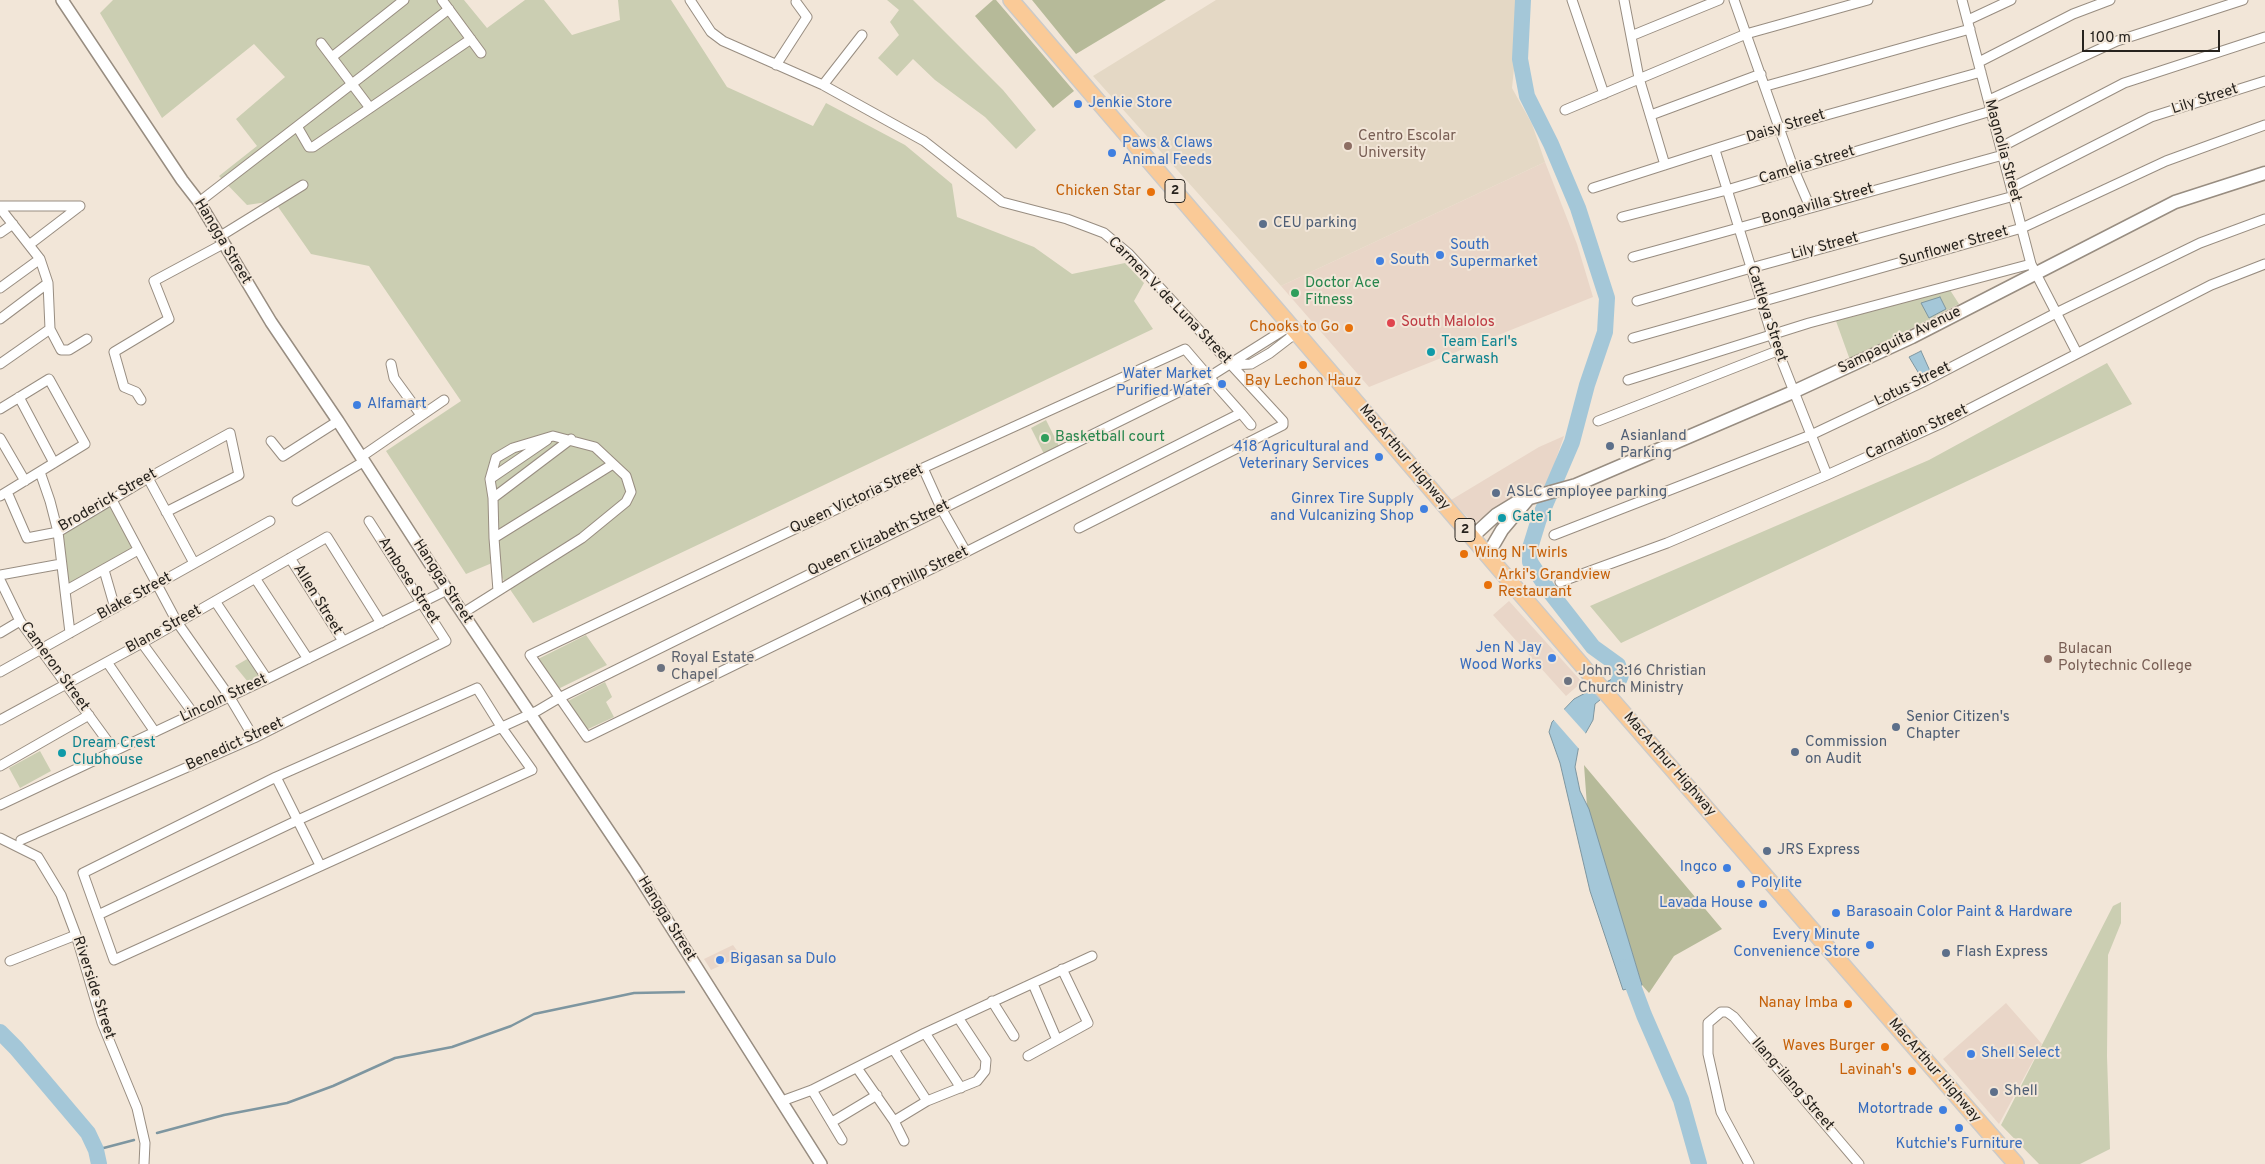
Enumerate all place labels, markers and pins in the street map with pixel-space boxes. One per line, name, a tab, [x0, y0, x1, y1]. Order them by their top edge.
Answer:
place label: Jenkie Store	[1088, 95, 1172, 113]
marker: Jenkie Store	[1072, 98, 1084, 110]
place label: Centro Escolar University	[1358, 128, 1456, 163]
place label: Paws & Claws Animal Feeds	[1122, 135, 1213, 170]
marker: Centro Escolar University	[1342, 140, 1354, 152]
marker: Paws & Claws Animal Feeds	[1106, 147, 1118, 159]
place label: Chicken Star	[1056, 183, 1141, 201]
marker: Chicken Star	[1145, 186, 1157, 198]
place label: CEU parking	[1273, 215, 1357, 233]
marker: CEU parking	[1257, 218, 1269, 230]
place label: South Supermarket	[1450, 237, 1538, 272]
marker: South Supermarket	[1434, 249, 1446, 261]
place label: South	[1390, 252, 1429, 270]
marker: South	[1374, 255, 1386, 267]
place label: Doctor Ace Fitness	[1305, 275, 1380, 310]
marker: Doctor Ace Fitness	[1289, 287, 1301, 299]
place label: South Malolos	[1401, 314, 1495, 332]
marker: South Malolos	[1385, 317, 1397, 329]
place label: Chooks to Go	[1249, 319, 1339, 337]
marker: Chooks to Go	[1343, 322, 1355, 334]
place label: Team Earl's Carwash	[1441, 334, 1518, 369]
marker: Team Earl's Carwash	[1425, 346, 1437, 358]
marker: Bay Lechon Hauz	[1297, 359, 1309, 371]
place label: Water Market Purified Water	[1116, 366, 1212, 401]
place label: Bay Lechon Hauz	[1245, 373, 1361, 391]
marker: Water Market Purified Water	[1216, 378, 1228, 390]
place label: Alfamart	[367, 396, 427, 414]
marker: Alfamart	[351, 399, 363, 411]
place label: Asianland Parking	[1620, 428, 1687, 463]
place label: Basketball court	[1055, 429, 1165, 447]
marker: Basketball court	[1039, 432, 1051, 444]
place label: 418 Agricultural and Veterinary Services	[1234, 439, 1369, 474]
marker: Asianland Parking	[1604, 440, 1616, 452]
marker: 418 Agricultural and Veterinary Services	[1373, 451, 1385, 463]
place label: ASLC employee parking	[1506, 484, 1667, 502]
marker: ASLC employee parking	[1490, 487, 1502, 499]
place label: Ginrex Tire Supply and Vulcanizing Shop	[1270, 491, 1414, 526]
marker: Ginrex Tire Supply and Vulcanizing Shop	[1418, 503, 1430, 515]
place label: Gate 1	[1512, 509, 1553, 527]
marker: Gate 1	[1496, 512, 1508, 524]
place label: Wing N' Twirls	[1474, 545, 1568, 563]
marker: Wing N' Twirls	[1458, 548, 1470, 560]
place label: Arki's Grandview Restaurant	[1498, 567, 1611, 602]
marker: Arki's Grandview Restaurant	[1482, 579, 1494, 591]
place label: Jen N Jay Wood Works	[1459, 640, 1542, 675]
place label: Bulacan Polytechnic College	[2058, 641, 2192, 676]
place label: Royal Estate Chapel	[671, 650, 754, 685]
marker: Jen N Jay Wood Works	[1546, 652, 1558, 664]
marker: Bulacan Polytechnic College	[2042, 653, 2054, 665]
marker: Royal Estate Chapel	[655, 662, 667, 674]
place label: John 3:16 Christian Church Ministry	[1578, 663, 1706, 698]
marker: John 3:16 Christian Church Ministry	[1562, 675, 1574, 687]
place label: Senior Citizen's Chapter	[1906, 709, 2010, 744]
marker: Senior Citizen's Chapter	[1890, 721, 1902, 733]
place label: Commission on Audit	[1805, 734, 1887, 769]
place label: Dream Crest Clubhouse	[72, 735, 156, 770]
marker: Commission on Audit	[1789, 746, 1801, 758]
marker: Dream Crest Clubhouse	[56, 747, 68, 759]
place label: JRS Express	[1777, 842, 1860, 860]
marker: JRS Express	[1761, 845, 1773, 857]
place label: Ingco	[1680, 859, 1717, 877]
marker: Ingco	[1721, 862, 1733, 874]
place label: Polylite	[1751, 875, 1802, 893]
marker: Polylite	[1735, 878, 1747, 890]
place label: Lavada House	[1659, 895, 1753, 913]
marker: Lavada House	[1757, 898, 1769, 910]
place label: Barasoain Color Paint & Hardware	[1846, 904, 2073, 922]
marker: Barasoain Color Paint & Hardware	[1830, 907, 1842, 919]
place label: Every Minute Convenience Store	[1733, 927, 1860, 962]
marker: Every Minute Convenience Store	[1864, 939, 1876, 951]
place label: Flash Express	[1956, 944, 2048, 962]
marker: Flash Express	[1940, 947, 1952, 959]
place label: Bigasan sa Dulo	[730, 951, 836, 969]
marker: Bigasan sa Dulo	[714, 954, 726, 966]
place label: Nanay Imba	[1758, 995, 1838, 1013]
marker: Nanay Imba	[1842, 998, 1854, 1010]
place label: Waves Burger	[1783, 1038, 1875, 1056]
marker: Waves Burger	[1879, 1041, 1891, 1053]
place label: Shell Select	[1981, 1045, 2060, 1063]
marker: Shell Select	[1965, 1048, 1977, 1060]
place label: Lavinah's	[1839, 1062, 1902, 1080]
marker: Lavinah's	[1906, 1065, 1918, 1077]
place label: Shell	[2004, 1083, 2038, 1101]
marker: Shell	[1988, 1086, 2000, 1098]
place label: Motortrade	[1858, 1101, 1933, 1119]
marker: Motortrade	[1937, 1104, 1949, 1116]
marker: Kutchie's Furniture	[1953, 1122, 1965, 1134]
place label: Kutchie's Furniture	[1895, 1136, 2023, 1154]

